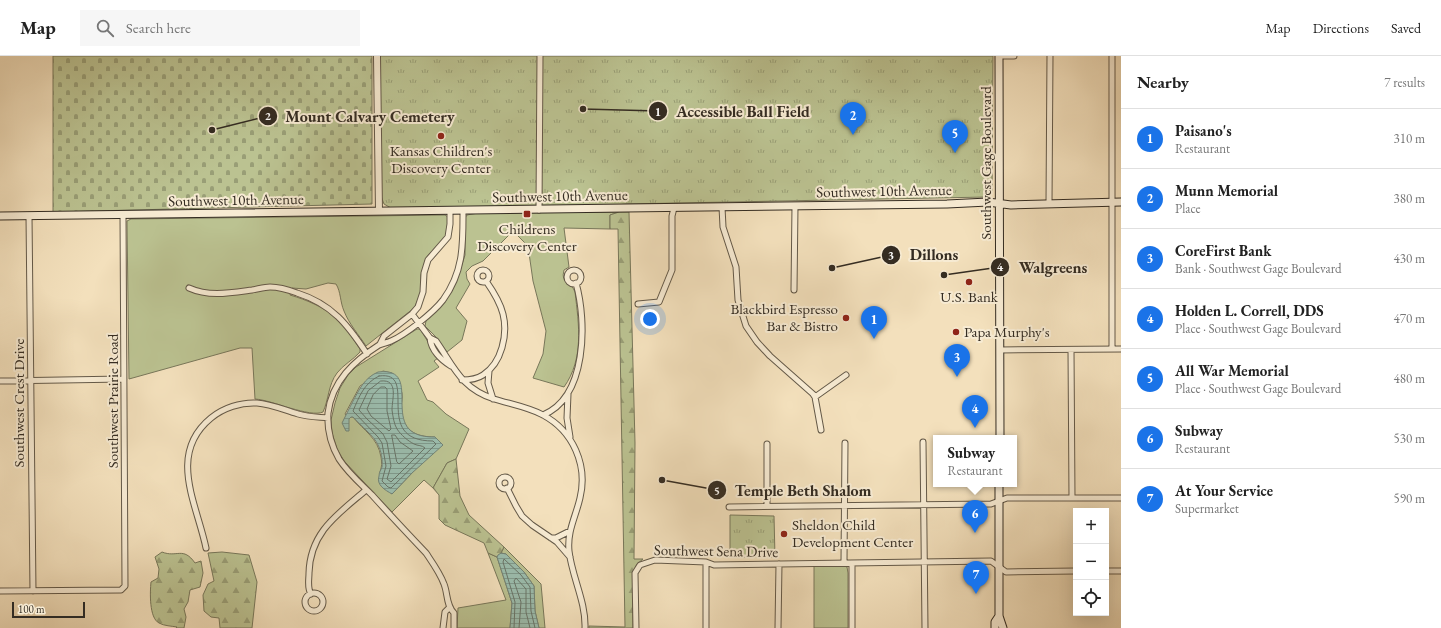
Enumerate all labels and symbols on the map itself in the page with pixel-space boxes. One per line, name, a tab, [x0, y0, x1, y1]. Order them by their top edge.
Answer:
street label: Southwest Gage Boulevard	[976, 86, 995, 240]
callout: Accessible Ball Field	[648, 97, 818, 125]
text: Accessible Ball Field	[675, 101, 810, 122]
callout: Mount Calvary Cemetery	[258, 102, 463, 130]
pin: 2	[840, 102, 866, 135]
text: 1	[655, 104, 661, 120]
text: Mount Calvary Cemetery	[285, 106, 455, 127]
text: 2	[265, 108, 272, 124]
pin: 5	[942, 120, 968, 153]
marker: Kansas Children's Discovery Center	[436, 131, 446, 141]
place label: Kansas Children's Discovery Center	[390, 141, 492, 177]
street label: Southwest 10th Avenue	[816, 180, 952, 201]
street label: Southwest 10th Avenue	[492, 185, 628, 206]
street label: Southwest 10th Avenue	[168, 189, 304, 210]
marker: Childrens Discovery Center	[522, 209, 532, 219]
place label: Childrens Discovery Center	[477, 219, 577, 255]
callout: Dillons	[881, 241, 966, 269]
text: Dillons	[910, 244, 959, 265]
text: 3	[888, 247, 894, 263]
callout: Walgreens	[990, 253, 1095, 281]
text: Walgreens	[1019, 257, 1088, 278]
text: 4	[997, 259, 1004, 275]
marker: U.S. Bank	[964, 277, 974, 287]
place label: U.S. Bank	[940, 287, 999, 306]
place label: Blackbird Espresso Bar & Bistro	[730, 299, 838, 335]
pin: 1	[861, 306, 887, 339]
your location	[640, 309, 660, 329]
marker: Blackbird Espresso Bar & Bistro	[841, 313, 851, 323]
place label: Papa Murphy's	[964, 322, 1050, 341]
marker: Papa Murphy's	[951, 327, 961, 337]
street label: Southwest Prairie Road	[103, 333, 122, 468]
street label: Southwest Crest Drive	[9, 338, 28, 467]
pin: 3	[944, 344, 970, 377]
pin: 4	[962, 395, 988, 428]
callout: Temple Beth Shalom	[707, 476, 880, 504]
text: Temple Beth Shalom	[734, 480, 872, 501]
text: 5	[714, 483, 720, 499]
pin: 6	[962, 500, 988, 533]
place label: Sheldon Child Development Center	[792, 515, 913, 551]
marker: Sheldon Child Development Center	[779, 529, 789, 539]
street label: Southwest Sena Drive	[654, 540, 779, 561]
pin: 7	[963, 561, 989, 594]
scale bar	[12, 600, 85, 619]

